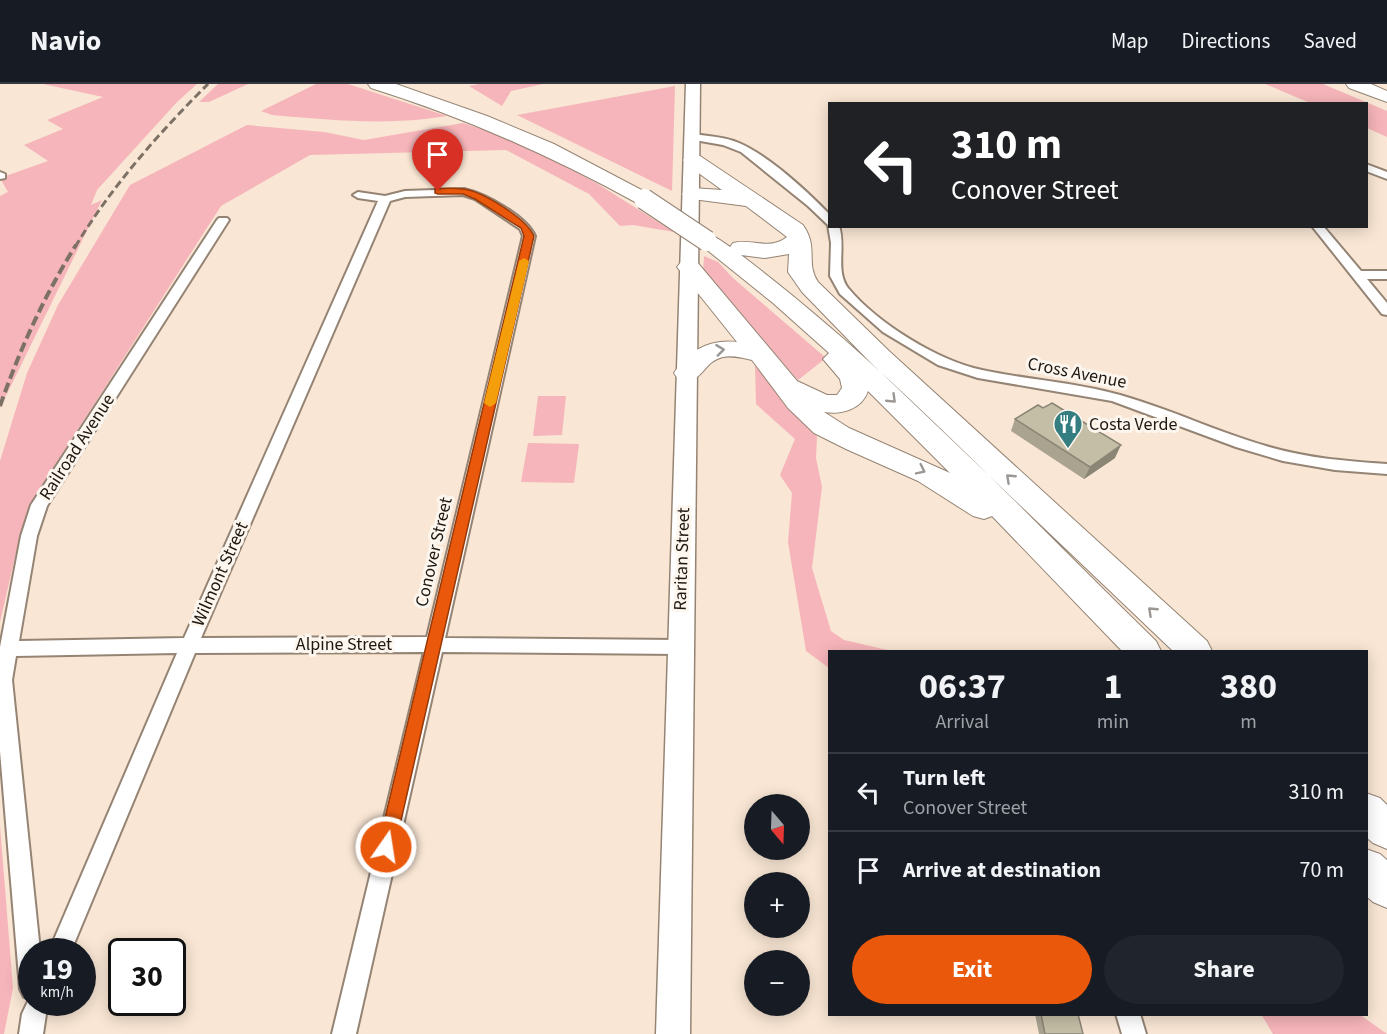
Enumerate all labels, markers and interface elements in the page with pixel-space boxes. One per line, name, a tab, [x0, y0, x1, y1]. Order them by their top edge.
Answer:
text: Navio	[30, 21, 101, 61]
text: Map	[1111, 26, 1149, 56]
text: Directions	[1182, 26, 1270, 56]
text: Saved	[1303, 26, 1357, 56]
text: 310 m	[951, 115, 1062, 175]
icon: left	[852, 126, 930, 204]
pin	[412, 129, 463, 191]
icon: arrive	[421, 138, 454, 171]
text: Conover Street	[951, 171, 1119, 210]
one-way arrow	[715, 344, 725, 357]
street label: Cross Avenue	[1025, 351, 1129, 395]
street label: Railroad Avenue	[33, 389, 121, 505]
one-way arrow	[885, 392, 896, 403]
restaurant icon: Costa Verde	[1052, 408, 1084, 450]
place label: Costa Verde	[1089, 412, 1178, 437]
one-way arrow	[915, 463, 926, 474]
one-way arrow	[1006, 474, 1016, 485]
street label: Conover Street	[409, 495, 459, 609]
street label: Raritan Street	[668, 507, 696, 611]
street label: Wilmont Street	[186, 518, 254, 630]
one-way arrow	[1148, 607, 1159, 618]
street label: Alpine Street	[296, 632, 392, 657]
text: 06:37	[919, 661, 1006, 712]
text: 1	[1103, 661, 1122, 712]
text: 380	[1220, 661, 1277, 712]
text: Arrival	[935, 708, 989, 736]
text: min	[1097, 708, 1129, 736]
text: m	[1240, 708, 1257, 736]
text: Turn left	[903, 762, 985, 794]
icon: left	[852, 776, 885, 809]
text: 310 m	[1289, 776, 1344, 808]
north arrow	[744, 794, 810, 860]
map controls	[744, 794, 810, 1016]
text: Conover Street	[903, 794, 1027, 822]
position arrow	[354, 815, 418, 879]
icon: arrive	[852, 854, 885, 887]
text: Arrive at destination	[903, 854, 1101, 886]
text: 70 m	[1299, 854, 1344, 886]
button: +	[744, 872, 810, 938]
button: Exit	[852, 935, 1092, 1004]
button: Share	[1104, 935, 1344, 1004]
speed limit sign: 30	[108, 938, 186, 1016]
text: 19	[41, 948, 73, 991]
button: −	[744, 950, 810, 1016]
text: km/h	[40, 982, 74, 1003]

